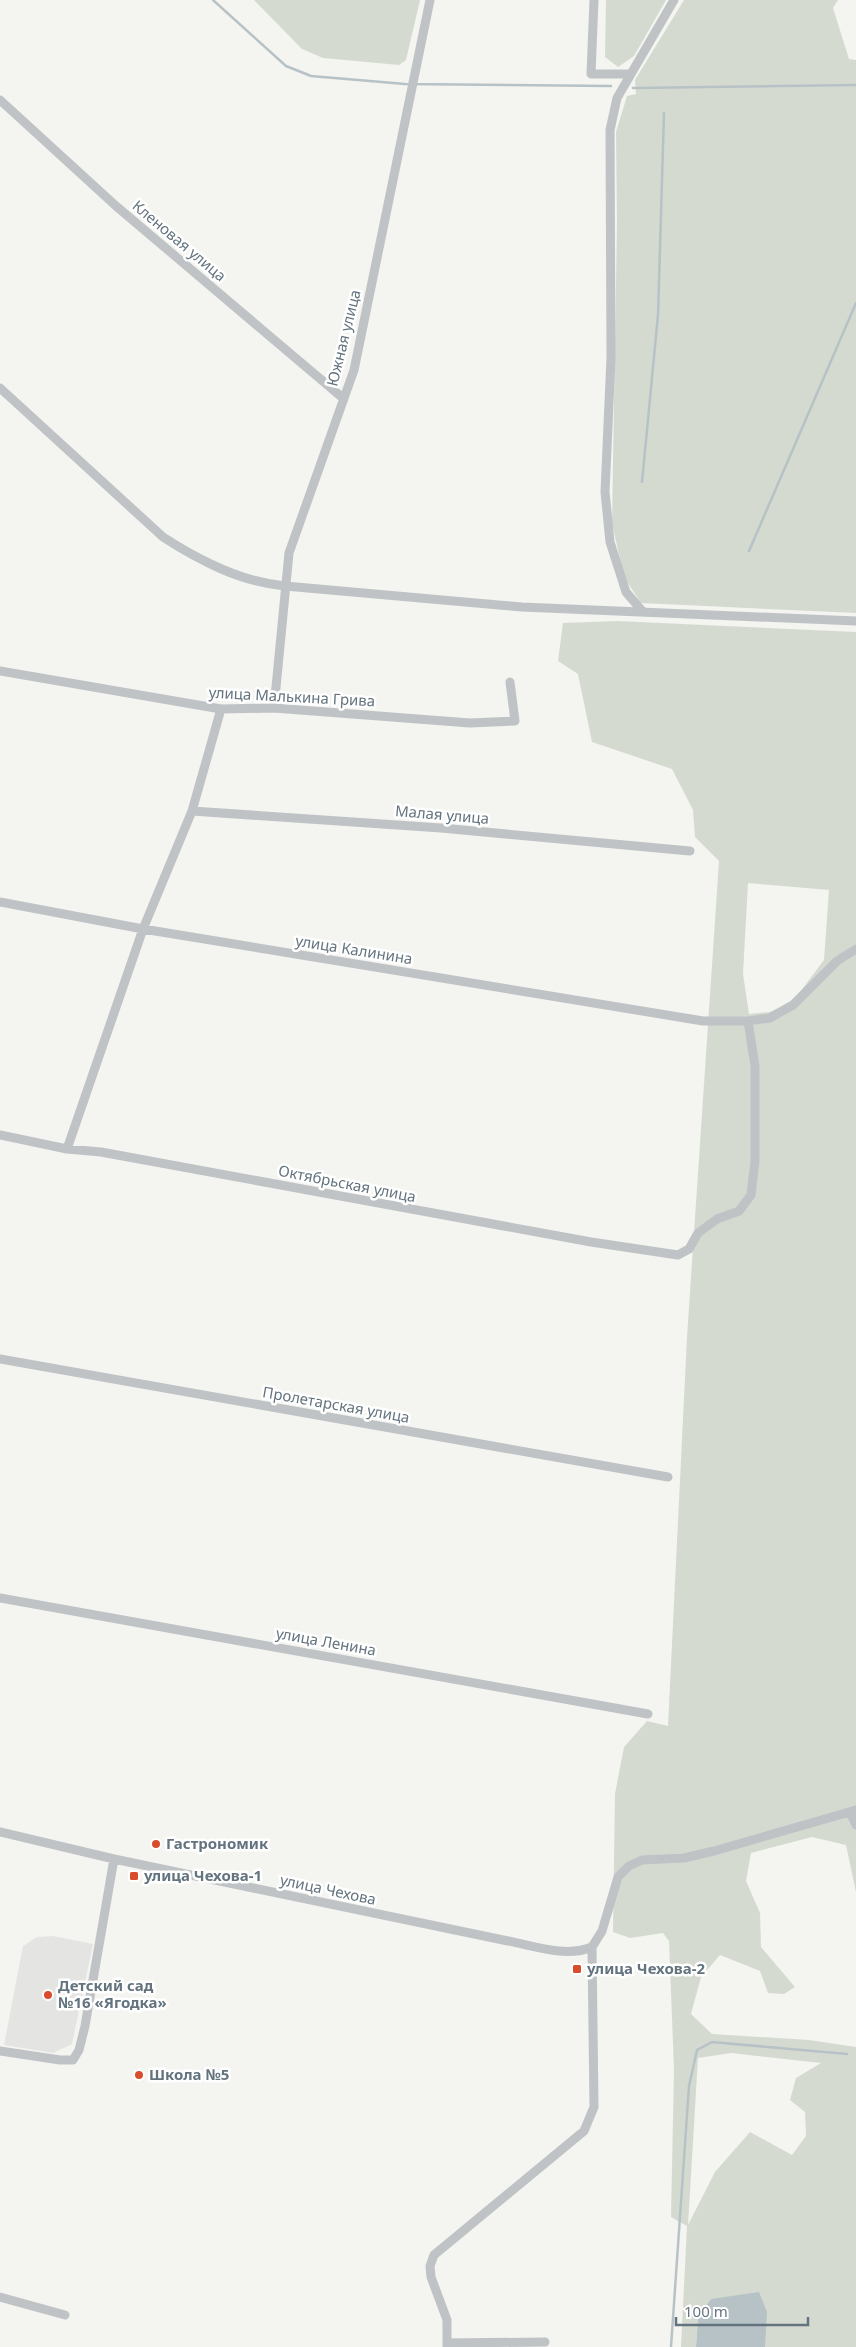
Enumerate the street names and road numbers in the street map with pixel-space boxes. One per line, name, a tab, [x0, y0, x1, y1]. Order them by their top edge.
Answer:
street label: Кленовая улица	[129, 195, 231, 285]
street label: Южная улица	[321, 287, 365, 388]
street label: улица Малькина Грива	[208, 682, 376, 710]
street label: Малая улица	[394, 800, 490, 828]
street label: улица Калинина	[294, 930, 414, 968]
street label: Октябрьская улица	[277, 1160, 418, 1206]
street label: Пролетарская улица	[261, 1381, 411, 1427]
street label: улица Ленина	[275, 1622, 378, 1660]
street label: улица Чехова	[278, 1869, 378, 1909]

